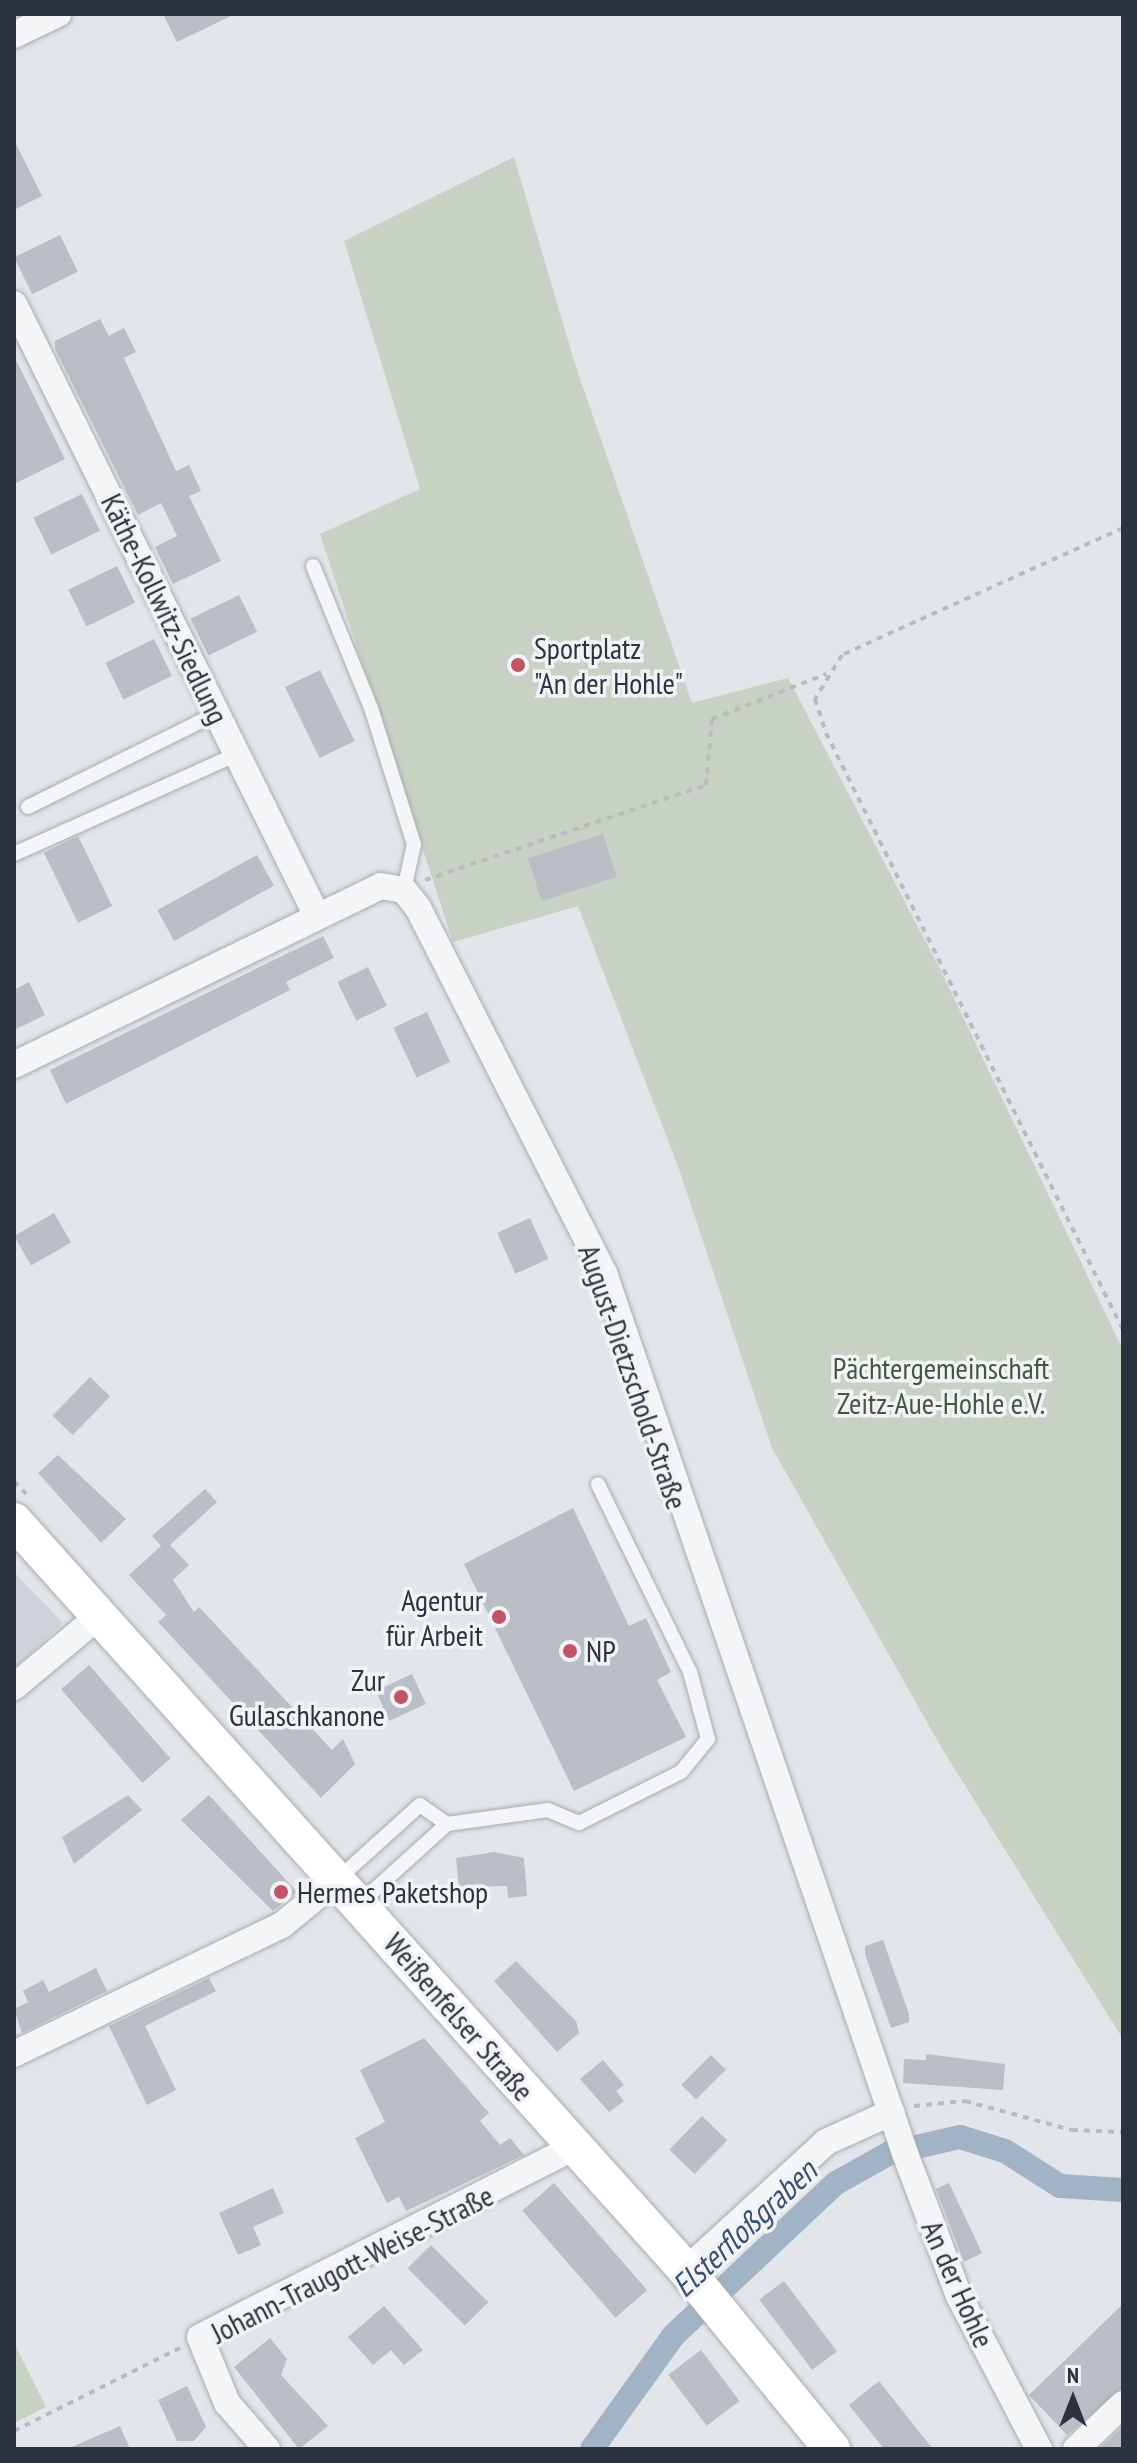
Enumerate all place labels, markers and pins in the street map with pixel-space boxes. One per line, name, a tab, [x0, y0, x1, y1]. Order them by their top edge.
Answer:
place label: Sportplatz "An der Hohle"	[534, 630, 683, 700]
marker: Sportplatz "An der Hohle"	[509, 656, 527, 674]
place label: Agentur für Arbeit	[385, 1582, 483, 1652]
marker: Agentur für Arbeit	[490, 1608, 508, 1626]
place label: NP	[586, 1633, 616, 1669]
marker: NP	[561, 1642, 579, 1660]
place label: Zur Gulaschkanone	[229, 1662, 385, 1732]
marker: Zur Gulaschkanone	[392, 1688, 410, 1706]
place label: Hermes Paketshop	[297, 1874, 488, 1910]
marker: Hermes Paketshop	[272, 1883, 290, 1901]

